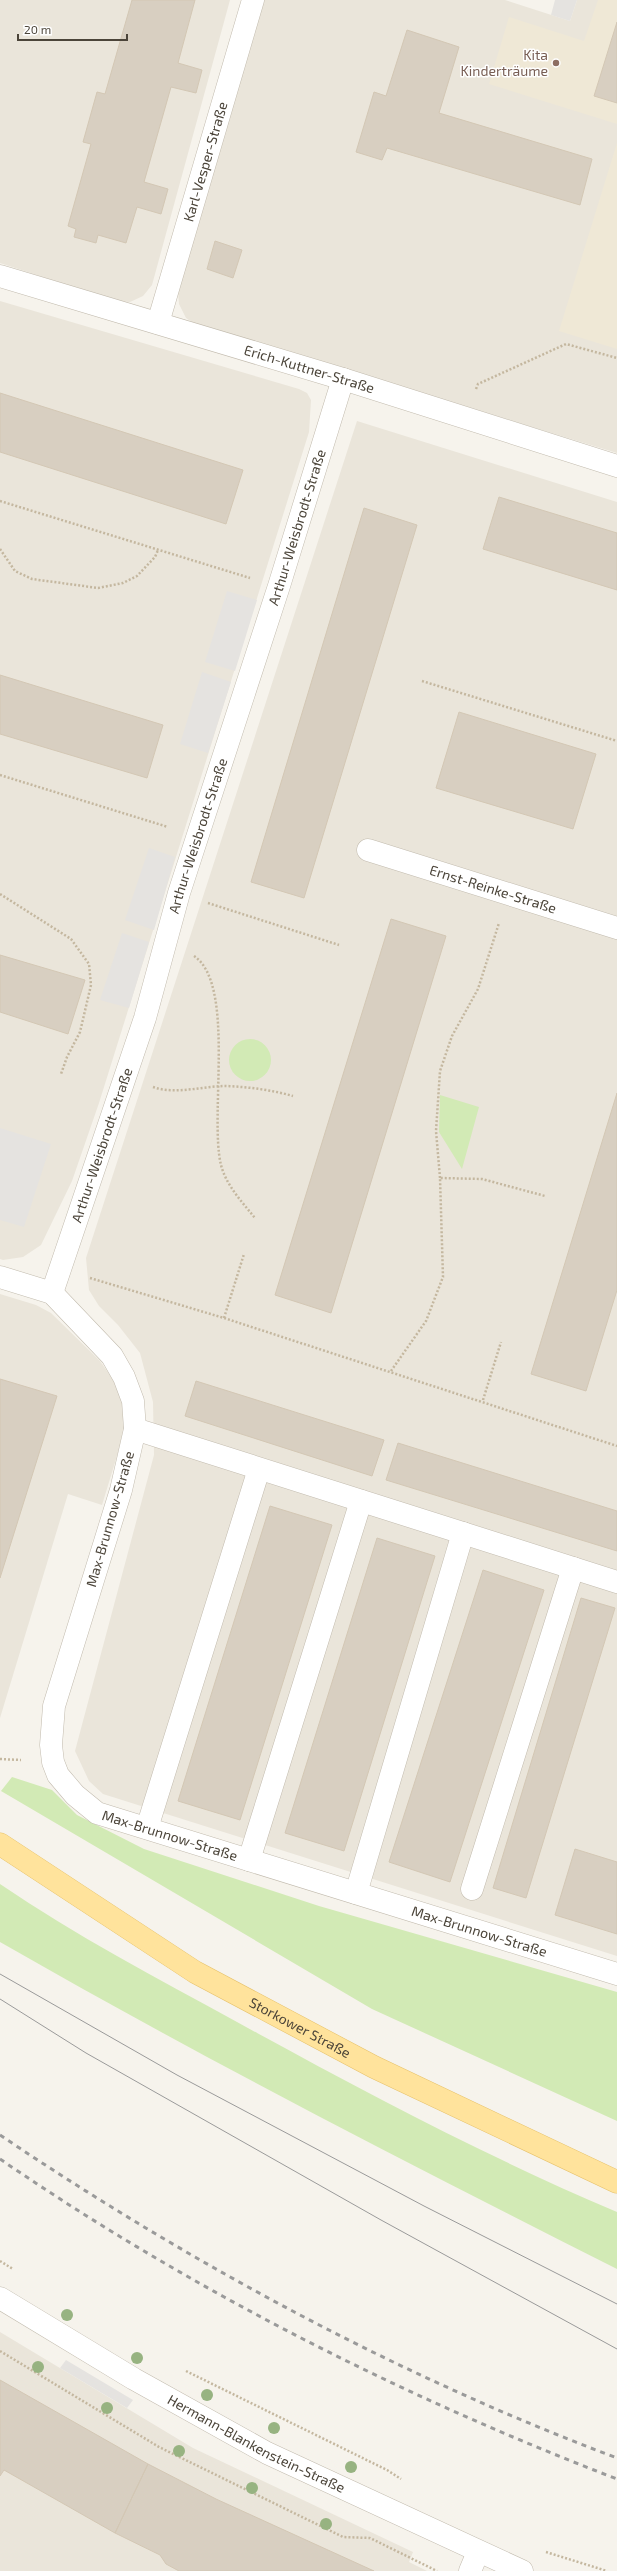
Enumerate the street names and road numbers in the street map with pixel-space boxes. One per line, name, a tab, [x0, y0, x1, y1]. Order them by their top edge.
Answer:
street label: Karl-Vesper-Straße	[179, 100, 231, 224]
street label: Erich-Kuttner-Straße	[242, 341, 377, 396]
street label: Arthur-Weisbrodt-Straße	[264, 447, 329, 607]
street label: Arthur-Weisbrodt-Straße	[165, 756, 230, 915]
street label: Ernst-Reinke-Straße	[428, 861, 559, 917]
street label: Arthur-Weisbrodt-Straße	[67, 1065, 136, 1225]
street label: Max-Brunnow-Straße	[82, 1449, 137, 1589]
street label: Max-Brunnow-Straße	[100, 1806, 240, 1864]
street label: Max-Brunnow-Straße	[410, 1902, 549, 1960]
street label: Storkower Straße	[246, 1993, 354, 2061]
street label: Hermann-Blankenstein-Straße	[165, 2390, 348, 2496]

